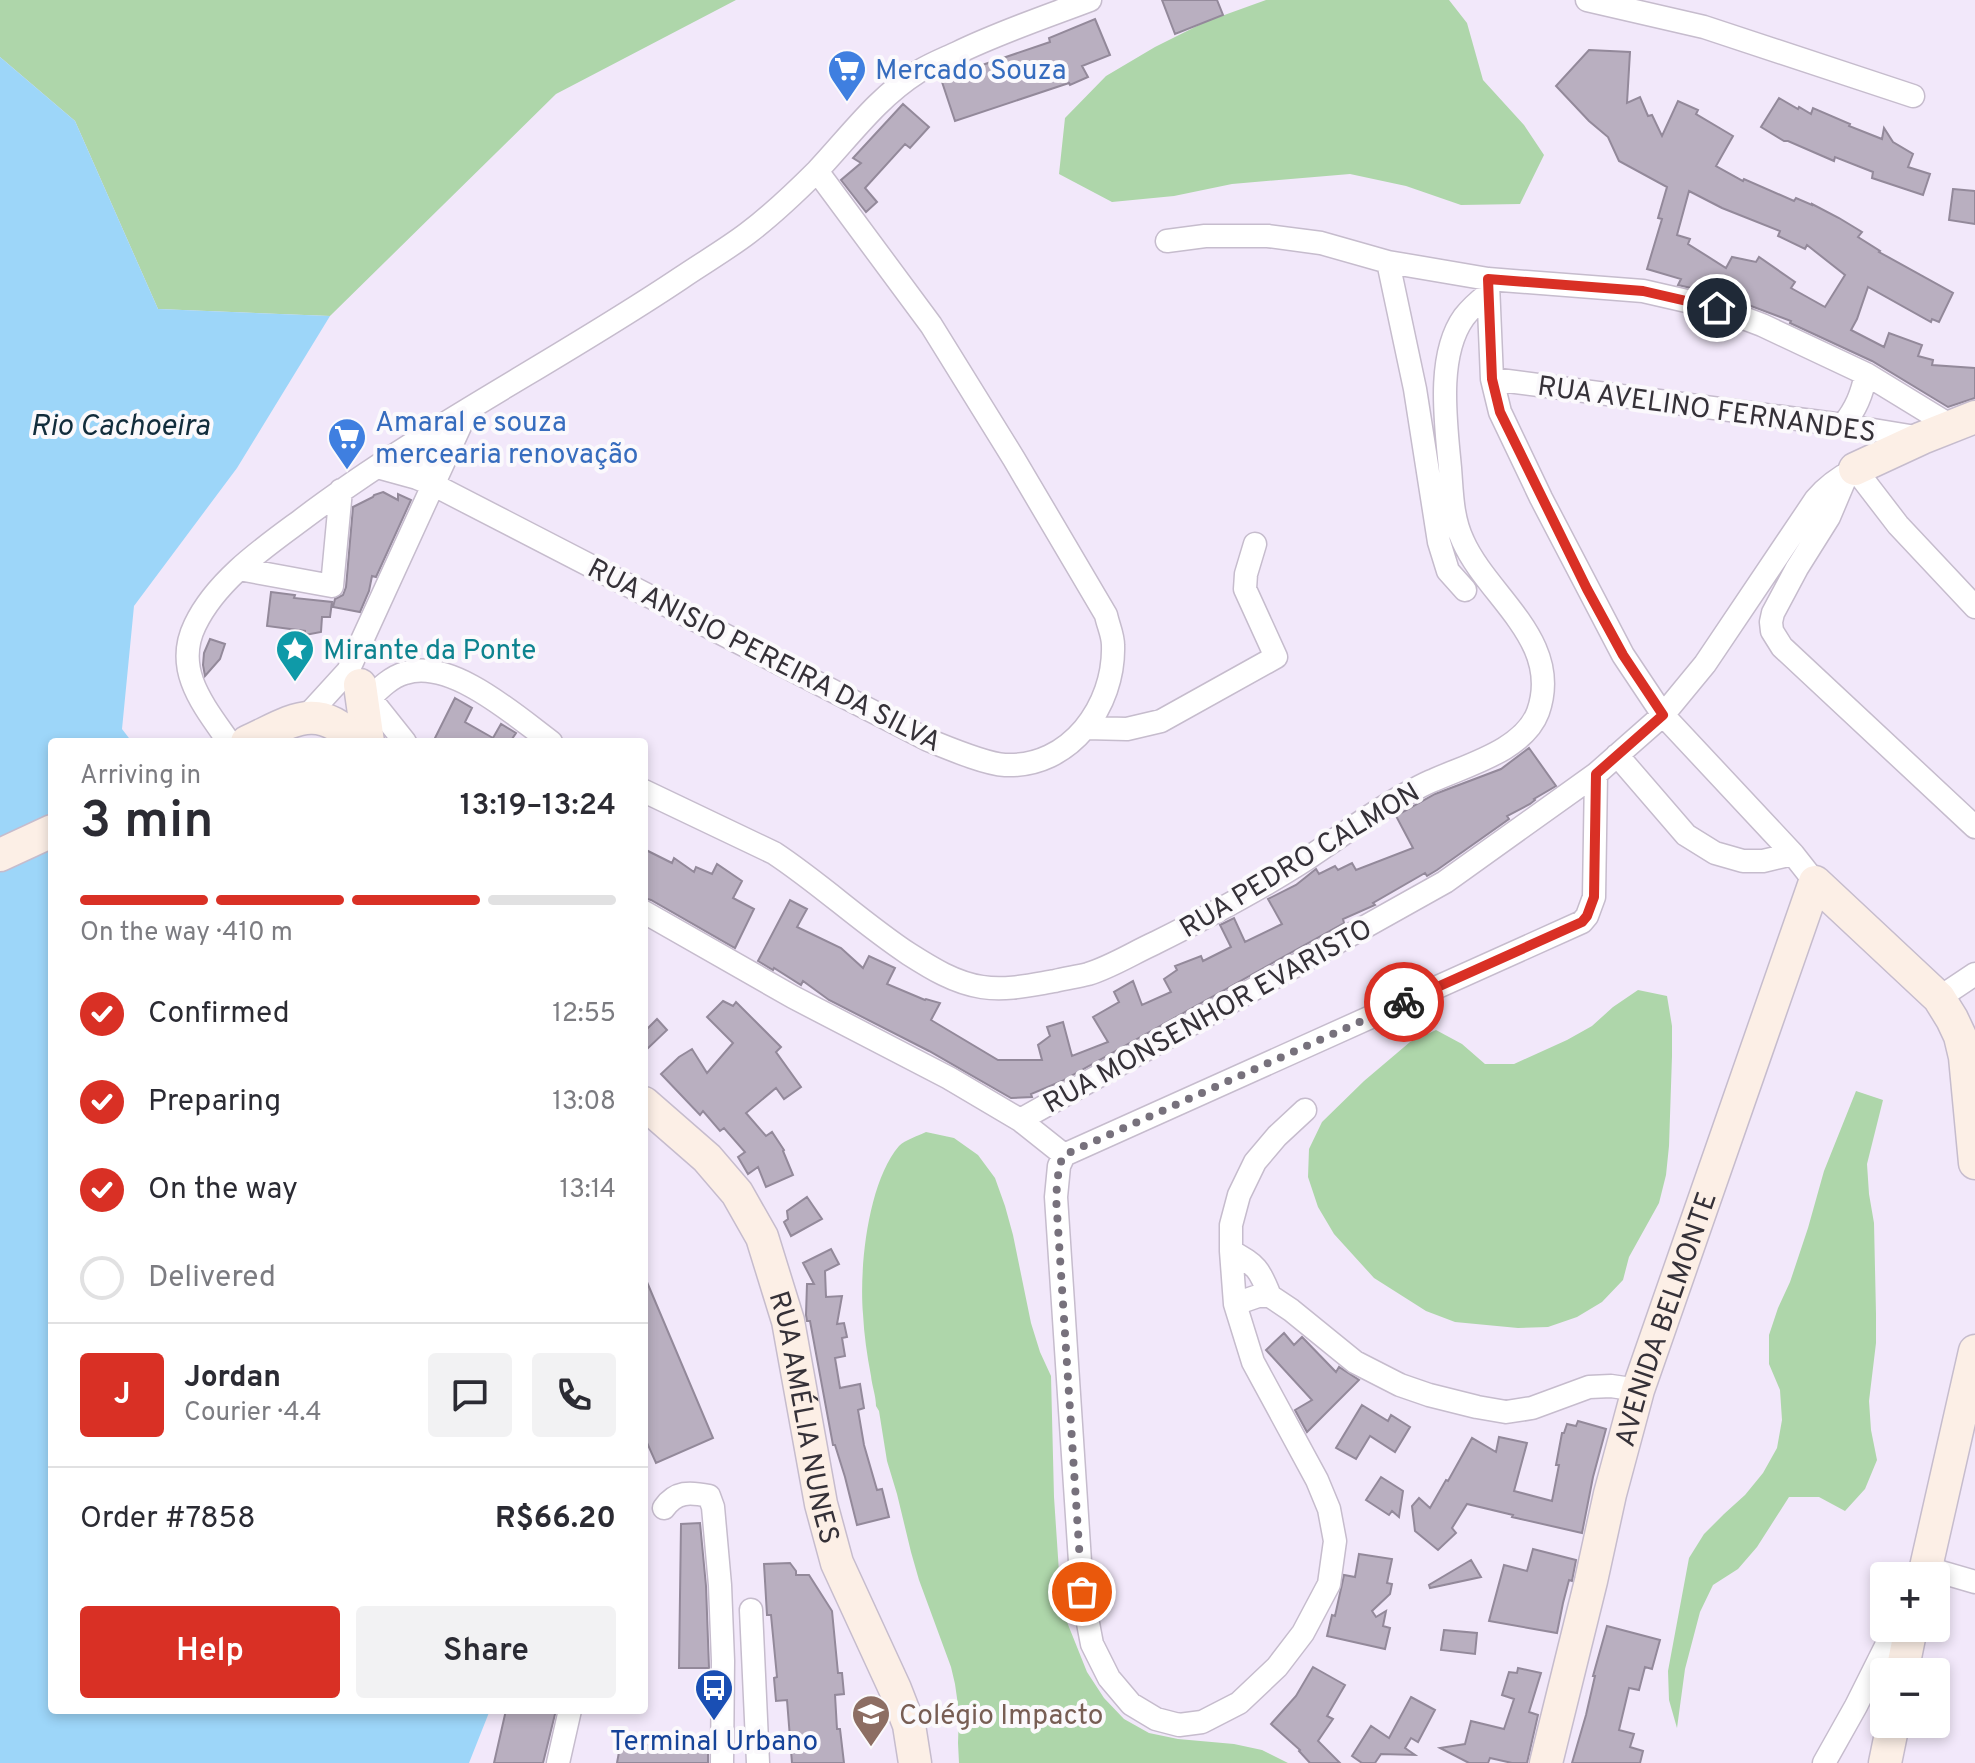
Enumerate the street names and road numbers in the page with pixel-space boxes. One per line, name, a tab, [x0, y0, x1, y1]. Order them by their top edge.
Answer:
street label: RUA AVELINO FERNANDES	[1535, 369, 1878, 453]
street label: RUA ANISIO PEREIRA DA SILVA	[581, 552, 946, 762]
street label: RUA PEDRO CALMON	[1174, 776, 1427, 948]
street label: RUA MONSENHOR EVARISTO	[1038, 912, 1379, 1123]
street label: AVENIDA BELMONTE	[1609, 1188, 1727, 1451]
street label: RUA AMÉLIA NUNES	[759, 1287, 846, 1548]

